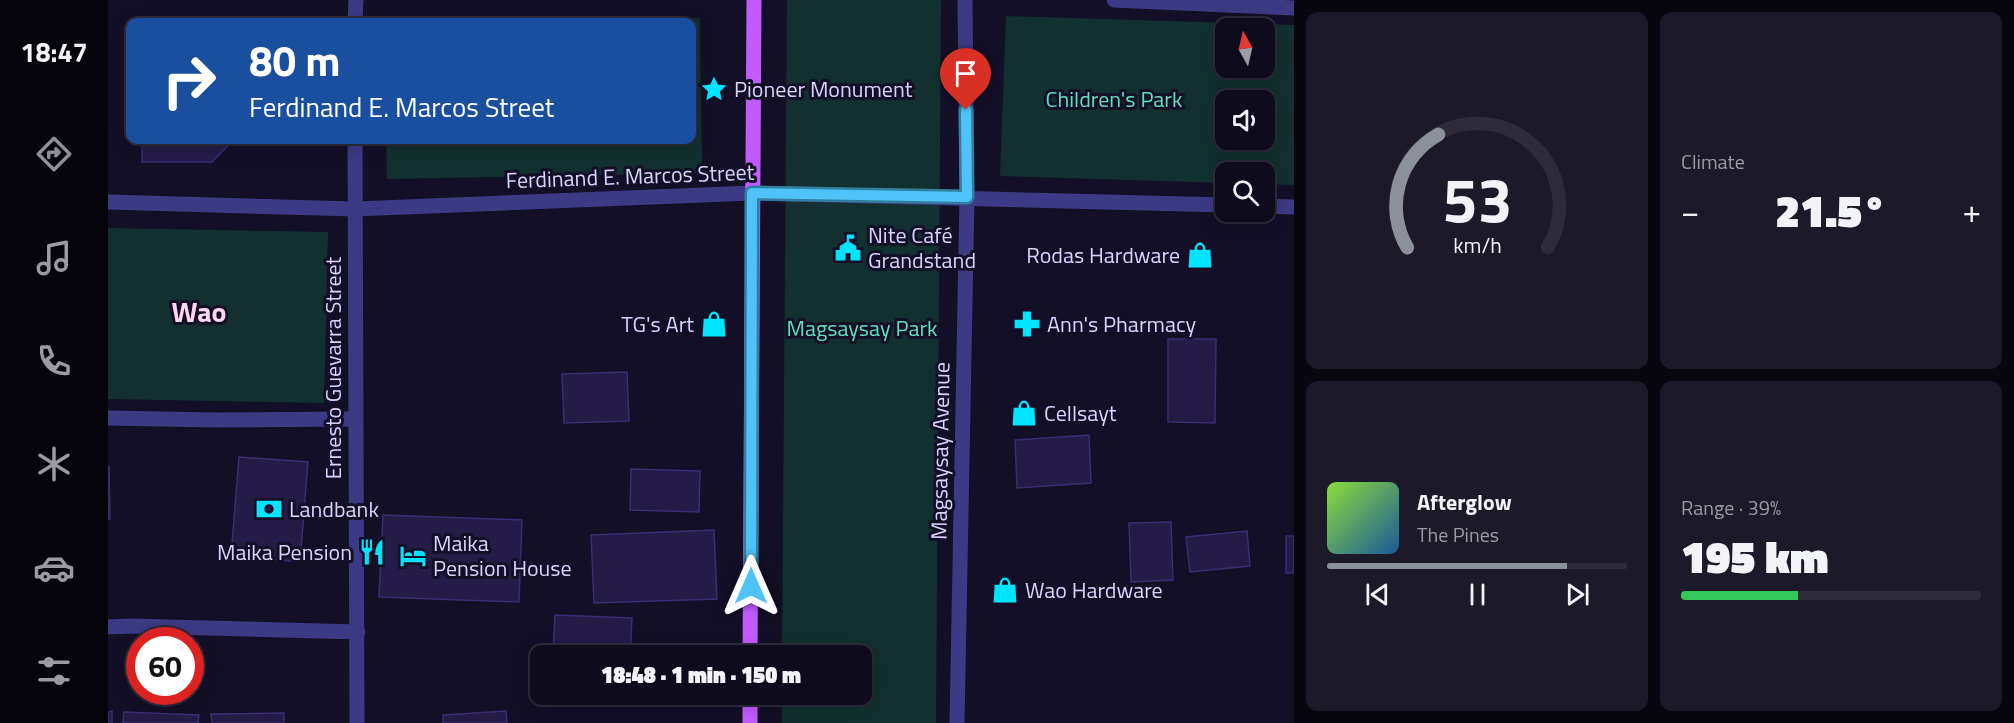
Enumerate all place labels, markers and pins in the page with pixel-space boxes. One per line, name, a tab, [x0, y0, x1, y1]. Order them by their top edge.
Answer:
pin	[940, 48, 991, 110]
place label: Pioneer Monument	[734, 72, 913, 106]
place icon: Pioneer Monument	[699, 74, 729, 104]
place label: Nite Café Grandstand	[868, 218, 976, 277]
public building icon: Nite Café Grandstand	[833, 233, 863, 263]
place label: Rodas Hardware	[1026, 238, 1180, 272]
shop icon: Rodas Hardware	[1185, 240, 1215, 270]
place label: TG's Art	[621, 307, 694, 341]
place label: Ann's Pharmacy	[1047, 307, 1197, 341]
shop icon: TG's Art	[699, 309, 729, 339]
pharmacy icon: Ann's Pharmacy	[1012, 309, 1042, 339]
place label: Cellsayt	[1044, 396, 1117, 430]
shop icon: Cellsayt	[1009, 398, 1039, 428]
place label: Landbank	[289, 492, 379, 526]
bank icon: Landbank	[254, 494, 284, 524]
place label: Maika Pension House	[433, 526, 572, 585]
place label: Maika Pension	[217, 535, 352, 569]
restaurant icon: Maika Pension	[357, 537, 387, 567]
hotel icon: Maika Pension House	[398, 541, 428, 571]
place label: Wao Hardware	[1025, 573, 1163, 607]
shop icon: Wao Hardware	[990, 575, 1020, 605]

